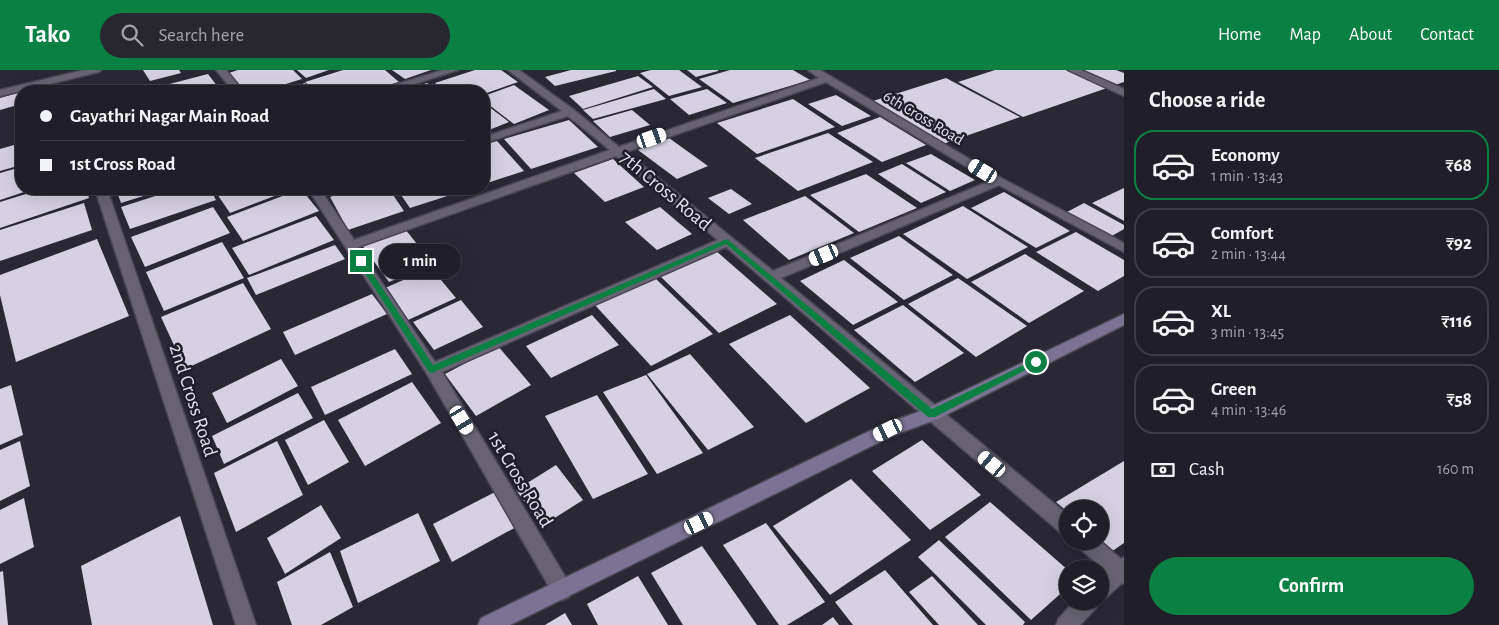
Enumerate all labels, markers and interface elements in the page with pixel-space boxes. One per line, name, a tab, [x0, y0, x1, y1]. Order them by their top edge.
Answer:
search box	[100, 13, 450, 58]
icon: search	[118, 21, 146, 49]
text: Tako	[25, 23, 70, 47]
text: Search here	[158, 26, 244, 45]
text: Home	[1218, 26, 1261, 44]
text: Map	[1289, 26, 1321, 44]
text: About	[1349, 26, 1392, 44]
text: Contact	[1420, 26, 1474, 44]
street label: 6th Cross Road	[880, 88, 967, 148]
text: Choose a ride	[1149, 89, 1265, 111]
text: Gayathri Nagar Main Road	[70, 107, 269, 126]
car	[635, 126, 668, 150]
icon: car	[1151, 143, 1196, 188]
text: Economy	[1211, 146, 1280, 165]
street label: 7th Cross Road	[616, 147, 715, 235]
text: 1st Cross Road	[70, 155, 176, 174]
text: ₹68	[1445, 156, 1472, 175]
car	[966, 157, 999, 185]
text: 1 min · 13:43	[1211, 168, 1283, 184]
icon: car	[1151, 221, 1196, 266]
text: Comfort	[1211, 224, 1273, 243]
text: ₹92	[1446, 234, 1472, 253]
car	[807, 242, 840, 268]
callout: 1 min	[378, 244, 461, 278]
text: 2 min · 13:44	[1211, 246, 1286, 262]
route end	[350, 250, 372, 272]
text: 1 min	[403, 253, 437, 269]
icon: car	[1151, 299, 1196, 344]
text: XL	[1211, 302, 1231, 321]
text: ₹116	[1441, 312, 1472, 331]
text: 3 min · 13:45	[1211, 324, 1284, 340]
street label: 2nd Cross Road	[165, 341, 221, 459]
route start	[1025, 351, 1047, 373]
icon: car	[1151, 377, 1196, 422]
text: Green	[1211, 380, 1257, 399]
text: ₹58	[1446, 390, 1472, 409]
text: 4 min · 13:46	[1211, 402, 1286, 418]
car	[447, 403, 476, 437]
car	[871, 417, 904, 443]
street label: 1st Cross Road	[484, 428, 557, 531]
car	[975, 449, 1008, 479]
icon: cash	[1149, 456, 1177, 484]
text: Cash	[1189, 460, 1225, 479]
text: 160 m	[1437, 461, 1474, 477]
map controls	[1059, 500, 1109, 610]
button: locate	[1059, 500, 1109, 550]
car	[682, 510, 715, 536]
button: Confirm	[1149, 557, 1474, 615]
button: layers	[1059, 560, 1109, 610]

